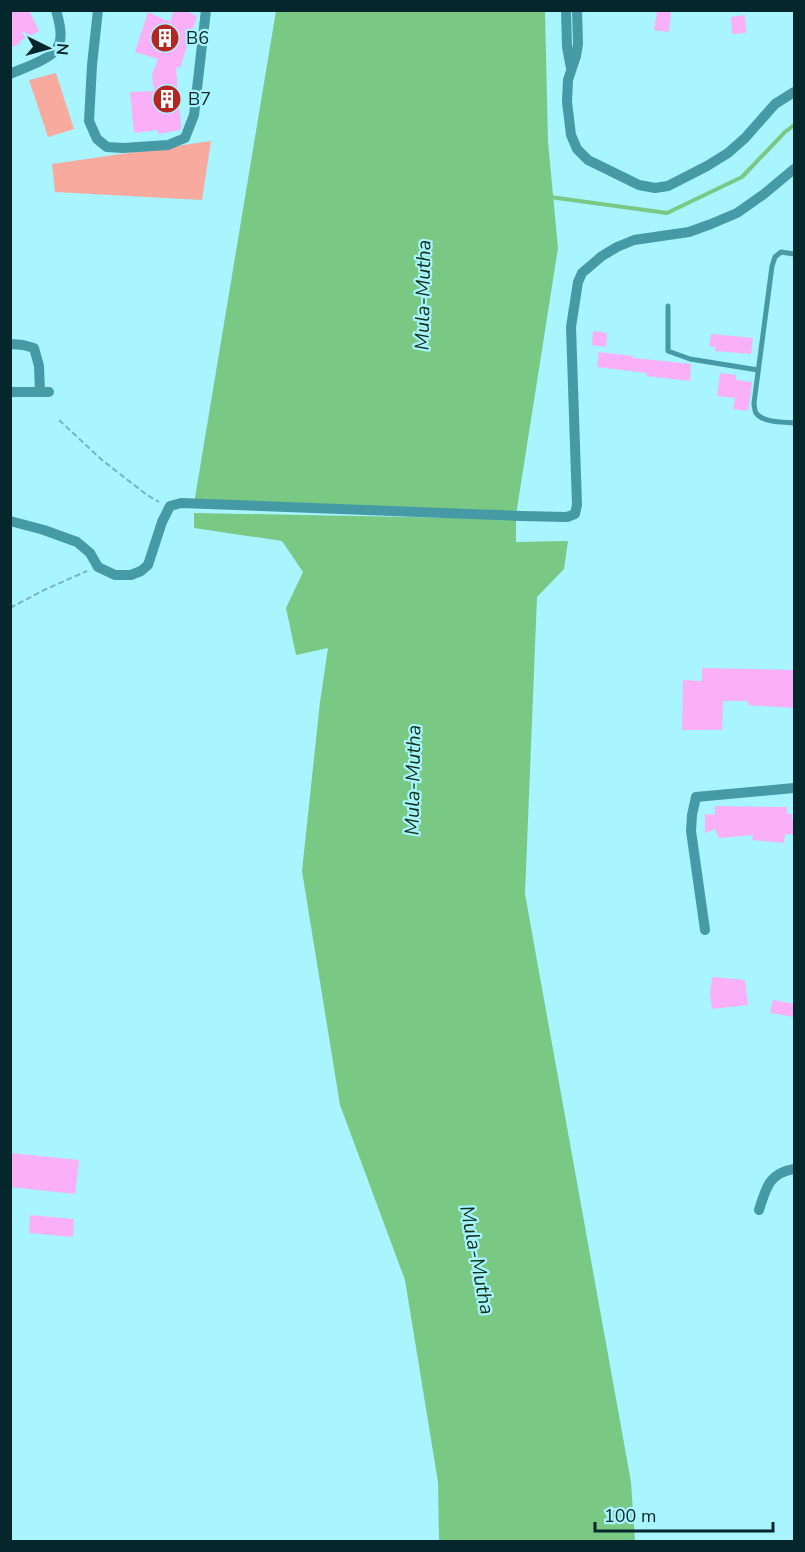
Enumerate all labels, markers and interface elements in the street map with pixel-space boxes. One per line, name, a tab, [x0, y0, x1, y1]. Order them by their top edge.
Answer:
north arrow	[18, 18, 78, 78]
building icon: B6	[149, 22, 181, 54]
place label: B6	[186, 26, 209, 50]
text: N	[50, 42, 73, 56]
building icon: B7	[151, 83, 183, 115]
place label: B7	[188, 87, 211, 111]
water label: Mula-Mutha	[409, 239, 437, 351]
water label: Mula-Mutha	[399, 724, 427, 836]
water label: Mula-Mutha	[453, 1203, 501, 1317]
scale bar	[595, 1495, 774, 1533]
text: 100 m	[604, 1504, 656, 1528]

